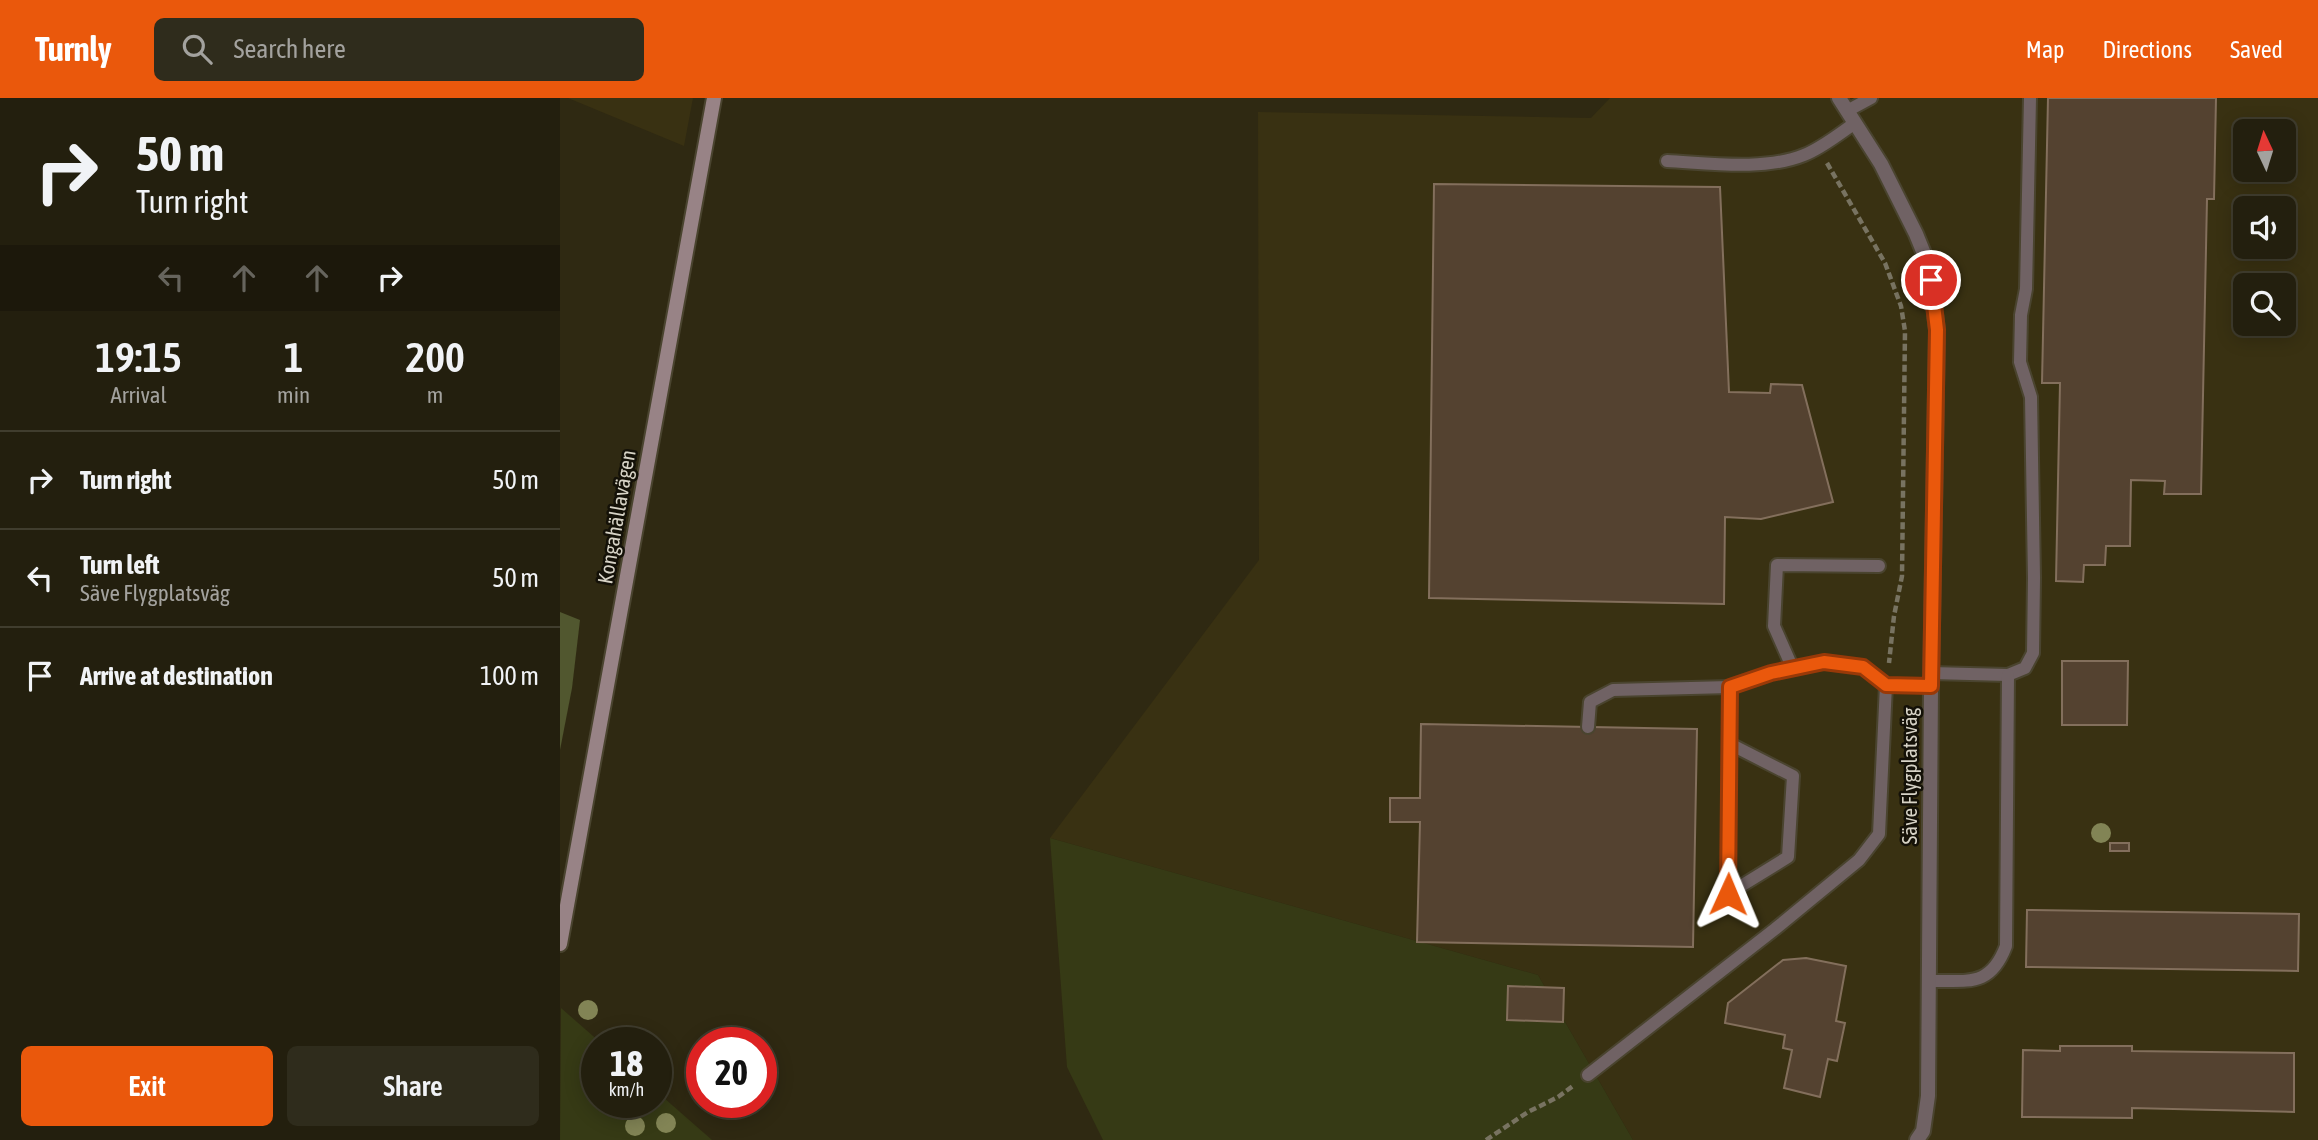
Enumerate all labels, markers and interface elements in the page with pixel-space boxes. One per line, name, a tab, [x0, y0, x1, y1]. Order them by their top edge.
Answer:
search box	[154, 18, 644, 81]
text: Turnly	[35, 30, 112, 68]
icon: search	[178, 30, 216, 68]
text: Search here	[234, 34, 346, 64]
text: Map	[2026, 36, 2064, 63]
text: Directions	[2102, 36, 2192, 63]
text: Saved	[2230, 36, 2283, 63]
north arrow	[2233, 119, 2296, 182]
map controls	[2233, 119, 2296, 336]
text: 50 m	[136, 125, 224, 181]
icon: right	[21, 126, 112, 217]
text: Turn right	[136, 183, 249, 220]
button: sound	[2233, 196, 2296, 259]
pin	[1901, 250, 1961, 310]
icon: left	[152, 259, 190, 297]
icon: ahead	[225, 259, 263, 297]
icon: ahead	[298, 259, 336, 297]
icon: right	[371, 259, 409, 297]
icon: arrive	[1912, 261, 1950, 299]
button: search	[2233, 273, 2296, 336]
text: 19:15	[95, 333, 182, 381]
text: 1	[284, 333, 303, 381]
text: 200	[405, 333, 465, 381]
text: Arrival	[110, 382, 167, 408]
text: min	[277, 382, 310, 408]
text: m	[427, 382, 443, 408]
street label: Kongahällavägen	[592, 448, 640, 586]
icon: right	[21, 461, 59, 499]
text: Turn right	[80, 465, 171, 495]
text: 50 m	[492, 465, 539, 495]
text: Turn left	[80, 550, 160, 580]
icon: left	[21, 559, 59, 597]
text: 50 m	[492, 563, 539, 593]
text: Säve Flygplatsväg	[80, 580, 230, 606]
icon: arrive	[21, 657, 59, 695]
text: Arrive at destination	[80, 661, 273, 691]
text: 100 m	[480, 661, 539, 691]
street label: Säve Flygplatsväg	[1897, 708, 1921, 844]
position arrow	[1691, 857, 1765, 931]
speed limit sign: 20	[686, 1027, 777, 1118]
text: 18	[610, 1043, 643, 1083]
button: Exit	[21, 1046, 273, 1126]
button: Share	[287, 1046, 539, 1126]
text: km/h	[609, 1079, 644, 1100]

